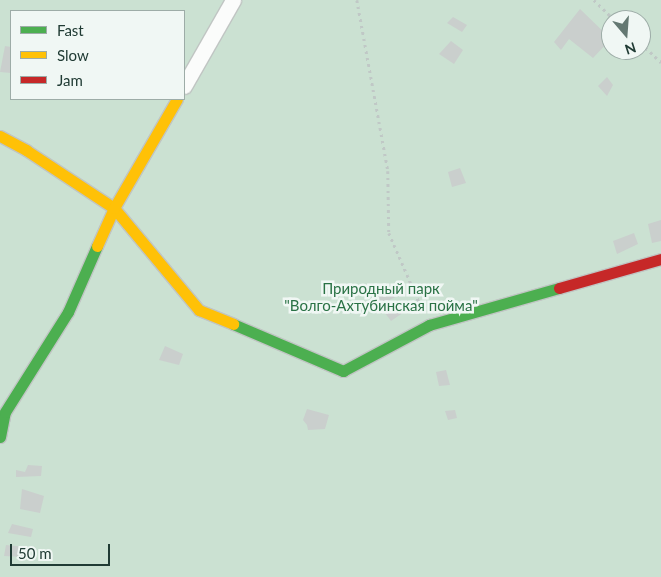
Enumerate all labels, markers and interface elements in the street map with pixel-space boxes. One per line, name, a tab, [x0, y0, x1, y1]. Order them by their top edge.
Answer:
legend	[10, 10, 185, 100]
north arrow	[601, 10, 651, 60]
text: Fast	[57, 21, 84, 39]
text: N	[623, 39, 638, 59]
text: Slow	[57, 46, 89, 64]
text: Jam	[57, 71, 83, 89]
park label: Природный парк "Волго-Ахтубинская пойма"	[284, 279, 478, 314]
scale bar	[12, 534, 112, 566]
text: 50 m	[18, 544, 52, 562]

